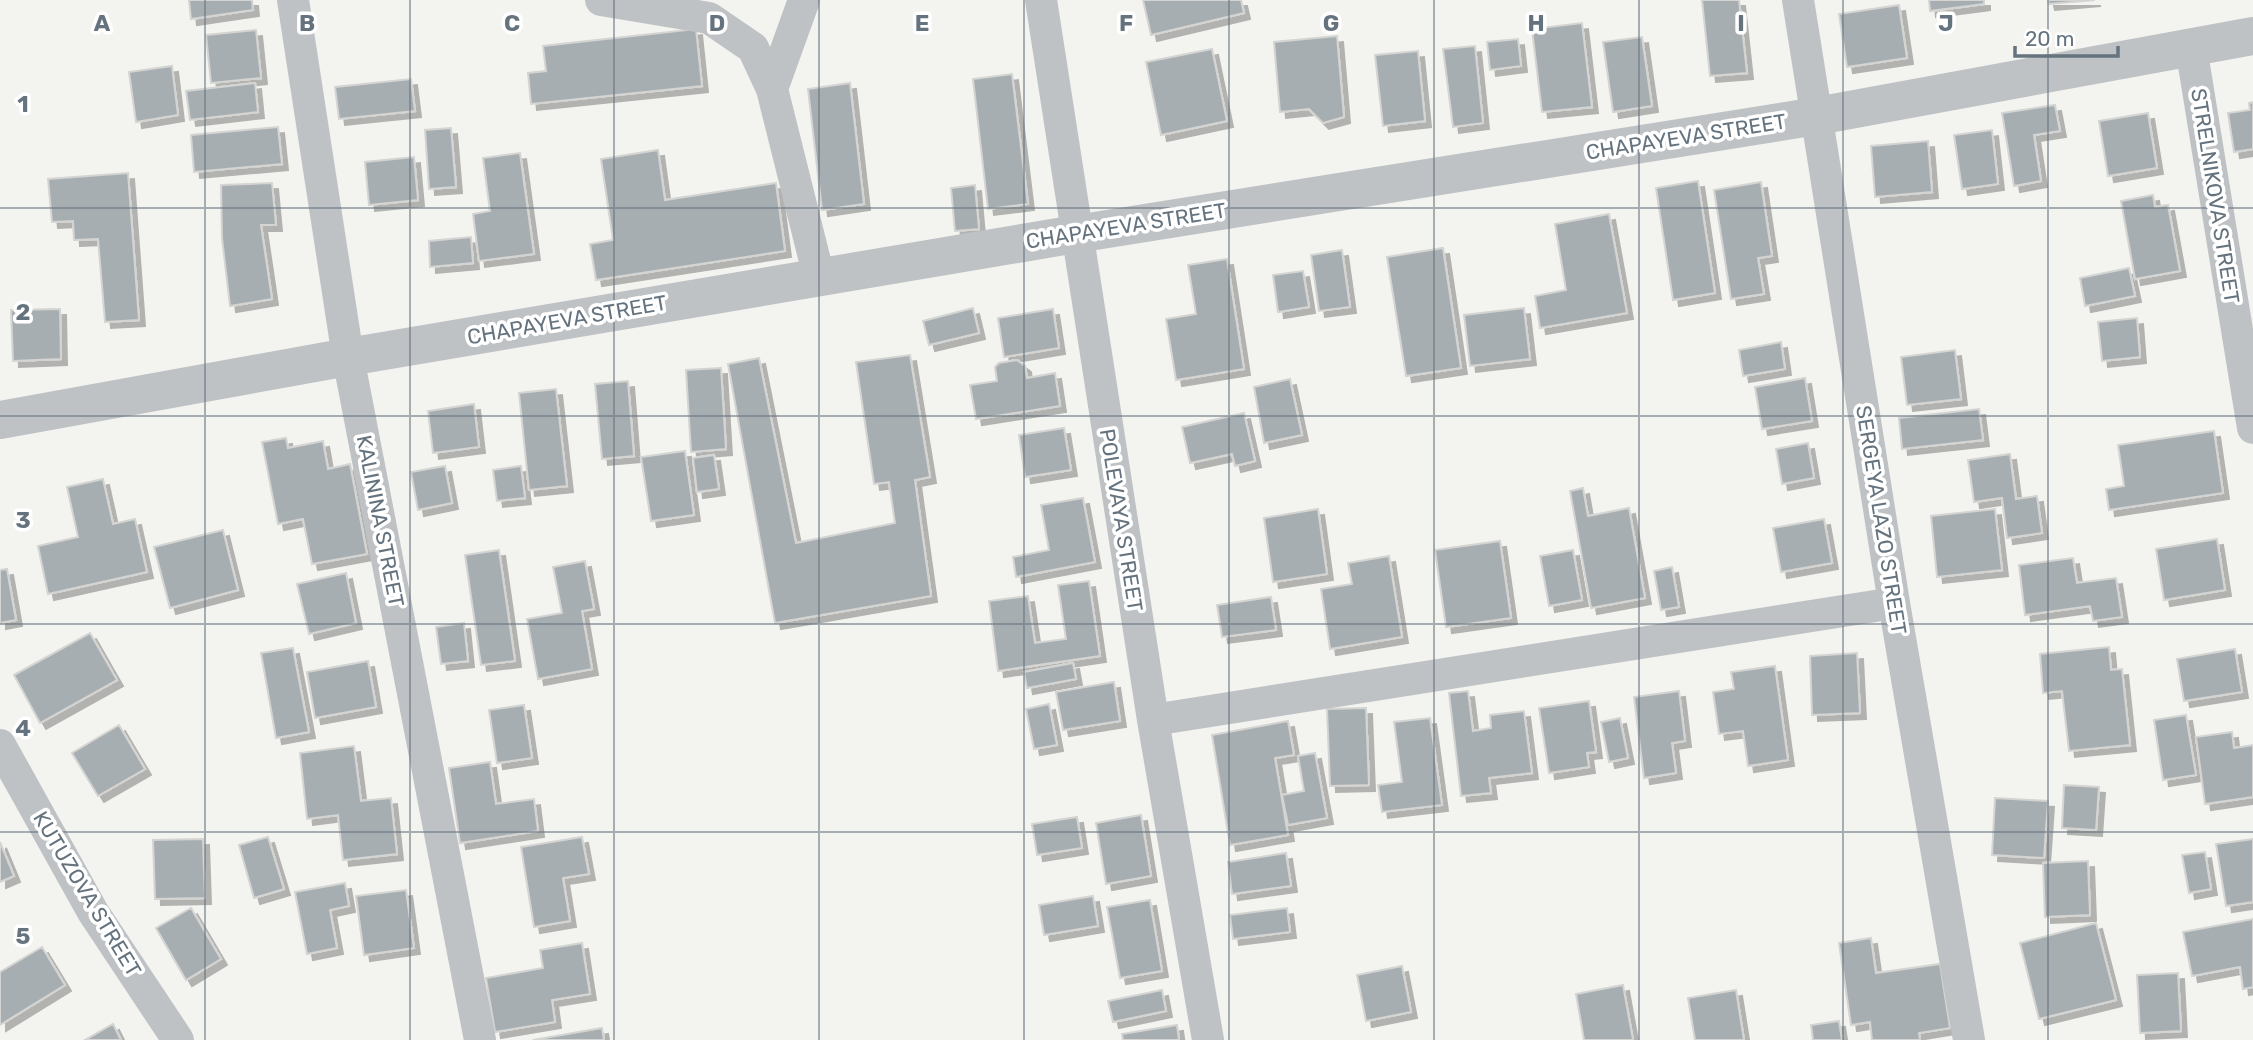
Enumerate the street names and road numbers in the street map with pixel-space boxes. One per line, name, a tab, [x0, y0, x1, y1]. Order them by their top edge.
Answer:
street label: STRELNIKOVA STREET	[2186, 87, 2245, 305]
street label: CHAPAYEVA STREET	[1584, 108, 1788, 165]
street label: CHAPAYEVA STREET	[1024, 197, 1228, 254]
street label: CHAPAYEVA STREET	[465, 290, 669, 349]
street label: SERGEYA LAZO STREET	[1851, 404, 1912, 636]
street label: POLEVAYA STREET	[1095, 427, 1148, 613]
street label: KALININA STREET	[352, 433, 409, 609]
street label: KUTUZOVA STREET	[28, 807, 147, 981]

